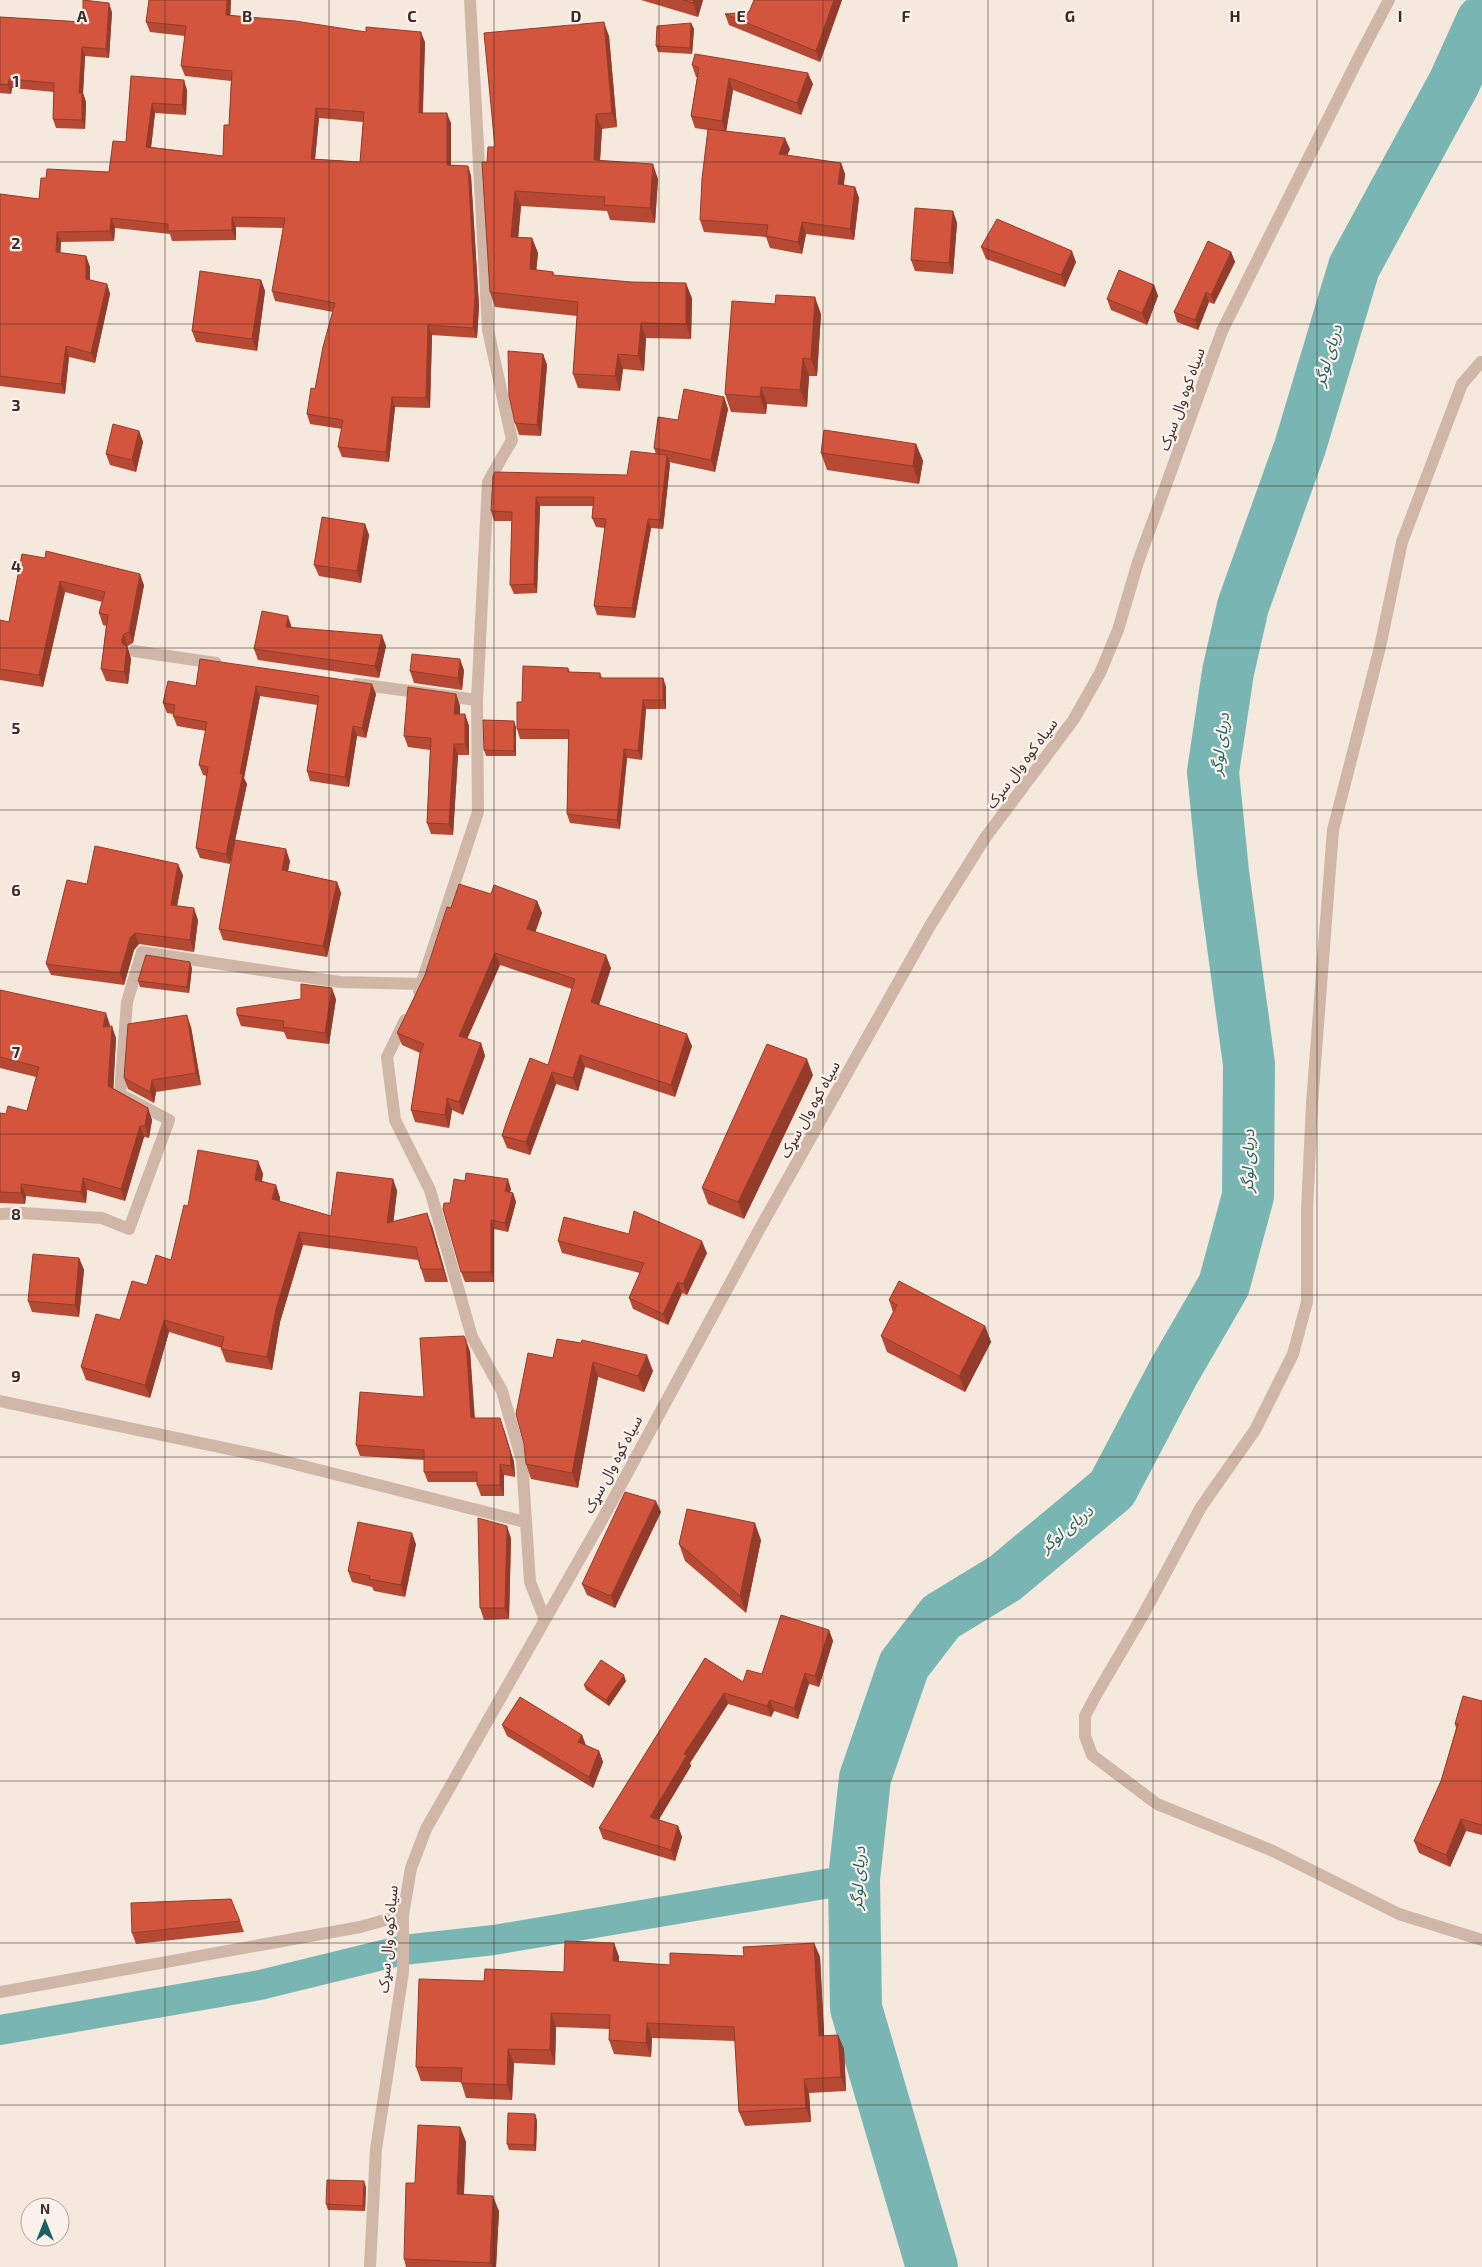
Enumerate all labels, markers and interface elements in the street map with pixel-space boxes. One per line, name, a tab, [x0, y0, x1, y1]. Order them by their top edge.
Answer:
text: A	[77, 6, 88, 25]
text: B	[242, 6, 252, 25]
text: C	[407, 6, 417, 25]
text: D	[571, 6, 582, 25]
text: E	[736, 6, 746, 25]
text: F	[902, 6, 911, 25]
text: G	[1065, 6, 1075, 25]
text: H	[1229, 6, 1241, 25]
text: I	[1398, 6, 1402, 25]
text: 1	[13, 71, 19, 90]
text: 2	[11, 233, 21, 252]
water label: دریای لوگر	[1308, 322, 1346, 390]
street label: سیاه کوه وال سړک	[1154, 345, 1209, 453]
text: 3	[11, 395, 21, 414]
text: 4	[11, 556, 21, 575]
water label: دریای لوگر	[1205, 711, 1233, 778]
street label: سیاه کوه وال سړک	[981, 714, 1062, 812]
text: 5	[12, 718, 21, 737]
text: 6	[11, 880, 21, 899]
text: 7	[12, 1042, 21, 1061]
street label: سیاه کوه وال سړک	[775, 1057, 844, 1161]
water label: دریای لوگر	[1237, 1129, 1258, 1195]
text: 8	[11, 1204, 21, 1223]
text: 9	[11, 1366, 21, 1385]
street label: سیاه کوه وال سړک	[579, 1412, 646, 1516]
water label: دریای لوگر	[1034, 1500, 1097, 1558]
water label: دریای لوگر	[846, 1846, 869, 1912]
street label: سیاه کوه وال سړک	[373, 1884, 402, 1994]
north arrow	[20, 2197, 70, 2247]
text: N	[40, 2200, 50, 2217]

